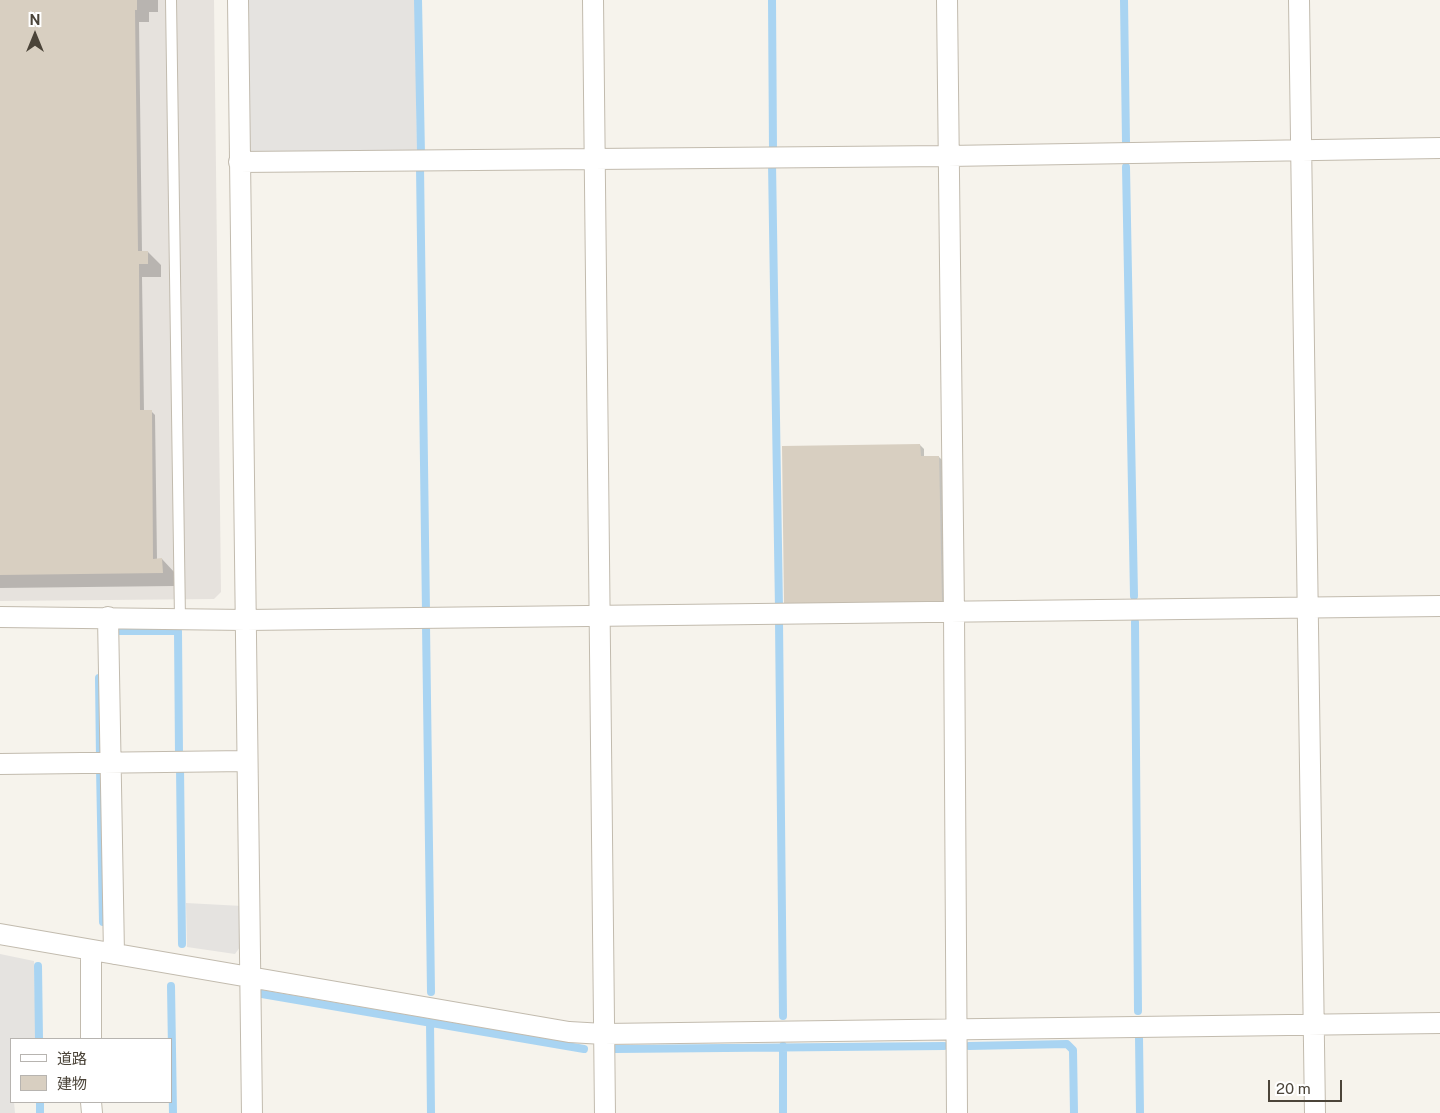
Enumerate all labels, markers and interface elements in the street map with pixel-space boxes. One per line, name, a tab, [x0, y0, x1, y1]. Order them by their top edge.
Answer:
north arrow	[10, 10, 60, 60]
text: N	[30, 12, 40, 28]
legend	[10, 1038, 172, 1103]
text: 道路	[57, 1050, 87, 1067]
scale bar	[1270, 1070, 1344, 1102]
text: 建物	[57, 1075, 87, 1092]
text: 20 m	[1276, 1080, 1311, 1097]

